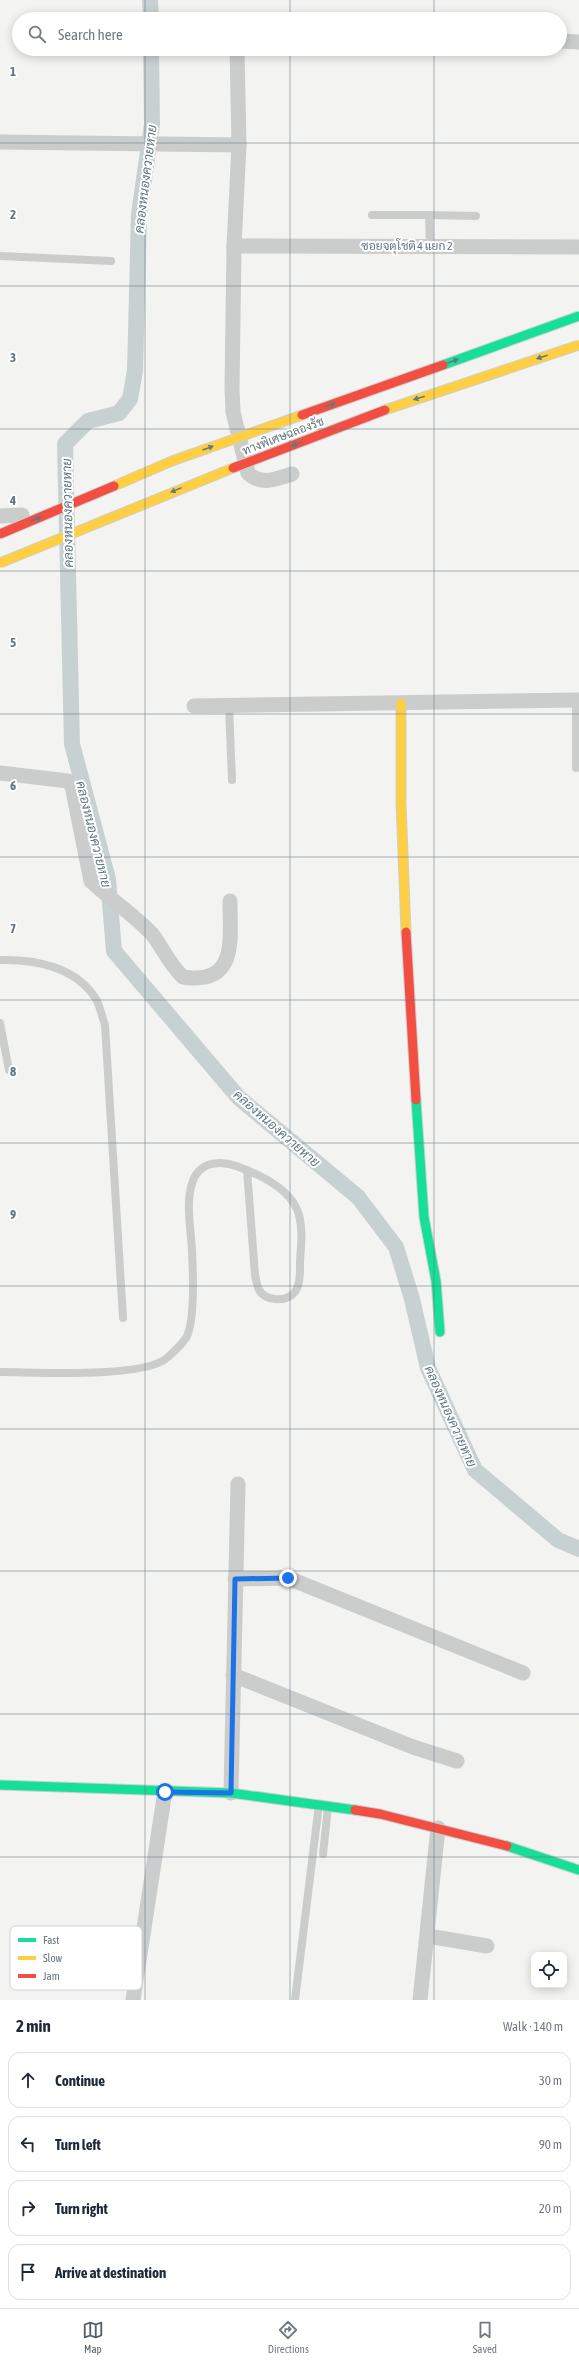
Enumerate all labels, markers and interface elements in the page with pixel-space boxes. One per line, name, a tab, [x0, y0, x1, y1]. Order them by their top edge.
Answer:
search box	[12, 12, 567, 56]
icon: search	[26, 23, 48, 45]
text: Search here	[58, 26, 123, 43]
text: 1	[10, 64, 16, 79]
water label: คลองหนองควายหาย	[131, 123, 160, 234]
text: 2	[10, 207, 16, 222]
street label: ซอยจตุโชติ 4 แยก 2	[361, 238, 453, 255]
text: 3	[10, 350, 16, 365]
one-way arrow	[536, 354, 548, 360]
one-way arrow	[447, 358, 459, 364]
one-way arrow	[412, 395, 424, 401]
one-way arrow	[325, 401, 337, 407]
street label: ทางพิเศษฉลองรัช	[240, 414, 326, 458]
one-way arrow	[290, 441, 302, 447]
one-way arrow	[202, 445, 214, 451]
water label: คลองหนองควายหาย	[59, 458, 76, 568]
one-way arrow	[169, 488, 181, 494]
text: 4	[9, 493, 16, 508]
one-way arrow	[30, 516, 41, 522]
text: 5	[10, 635, 16, 650]
text: 6	[10, 778, 16, 793]
water label: คลองหนองควายหาย	[73, 779, 114, 889]
text: 7	[10, 921, 16, 936]
text: 8	[10, 1064, 16, 1079]
water label: คลองหนองควายหาย	[231, 1087, 323, 1170]
text: 9	[10, 1207, 16, 1222]
water label: คลองหนองควายหาย	[421, 1363, 480, 1470]
route end	[279, 1569, 297, 1587]
route start	[156, 1783, 174, 1801]
legend	[10, 1926, 142, 1990]
text: Fast	[43, 1934, 59, 1946]
text: Slow	[43, 1952, 62, 1964]
map controls	[531, 1952, 567, 1988]
button: locate	[531, 1952, 567, 1988]
text: Jam	[43, 1970, 60, 1982]
text: 2 min	[16, 2016, 51, 2036]
text: Walk · 140 m	[503, 2019, 563, 2034]
icon: ahead	[17, 2069, 39, 2091]
text: Continue	[55, 2072, 105, 2089]
text: 30 m	[539, 2073, 562, 2088]
icon: left	[17, 2133, 39, 2155]
text: Turn left	[55, 2136, 101, 2153]
text: 90 m	[539, 2137, 562, 2152]
icon: right	[17, 2197, 39, 2219]
text: Turn right	[55, 2200, 108, 2217]
text: 20 m	[539, 2201, 562, 2216]
icon: arrive	[17, 2261, 39, 2283]
text: Arrive at destination	[55, 2264, 166, 2281]
tab: Map	[82, 2319, 104, 2355]
tab: Directions	[268, 2319, 309, 2355]
tab: Saved	[473, 2319, 497, 2355]

